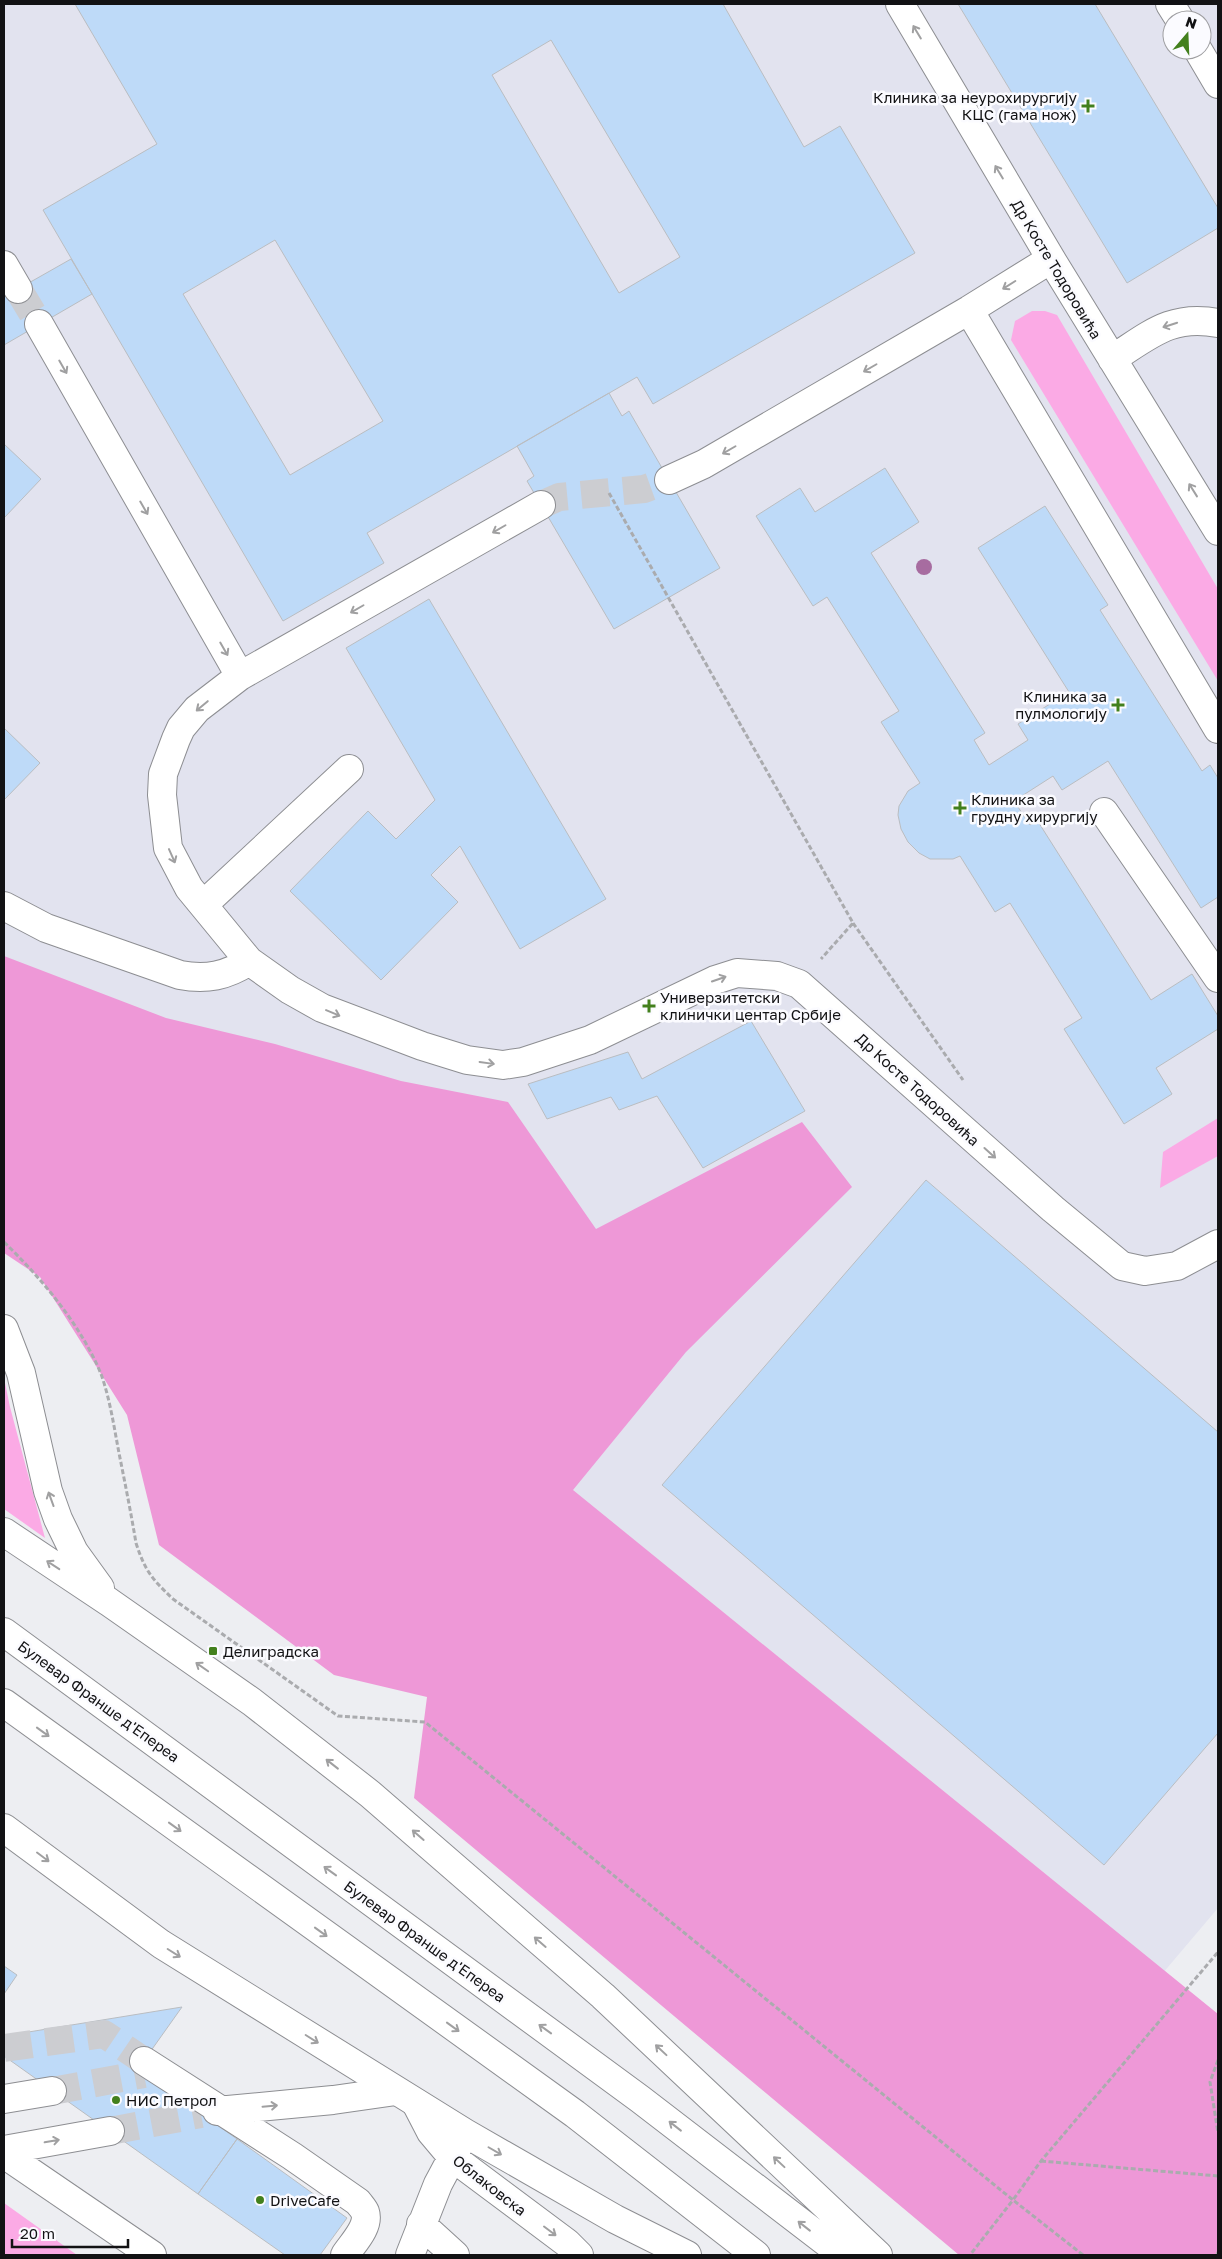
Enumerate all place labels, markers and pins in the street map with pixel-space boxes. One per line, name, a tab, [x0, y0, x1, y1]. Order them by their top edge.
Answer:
place label: Клиника за неурохирургију КЦС (гама нож)	[873, 88, 1078, 123]
marker: Клиника за неурохирургију КЦС (гама нож)	[1081, 99, 1095, 113]
place label: Клиника за пулмологију	[1015, 687, 1108, 722]
marker: Клиника за пулмологију	[1111, 698, 1125, 712]
place label: Клиника за грудну хирургију	[971, 790, 1098, 825]
marker: Клиника за грудну хирургију	[953, 801, 967, 815]
place label: Универзитетски клинички центар Србије	[660, 988, 841, 1023]
marker: Универзитетски клинички центар Србије	[642, 999, 656, 1013]
place label: Делиградска	[223, 1642, 319, 1660]
marker: Делиградска	[207, 1645, 219, 1657]
place label: НИС Петрол	[126, 2091, 217, 2109]
marker: НИС Петрол	[110, 2094, 122, 2106]
place label: DriveCafe	[270, 2191, 340, 2209]
marker: DriveCafe	[254, 2194, 266, 2206]

